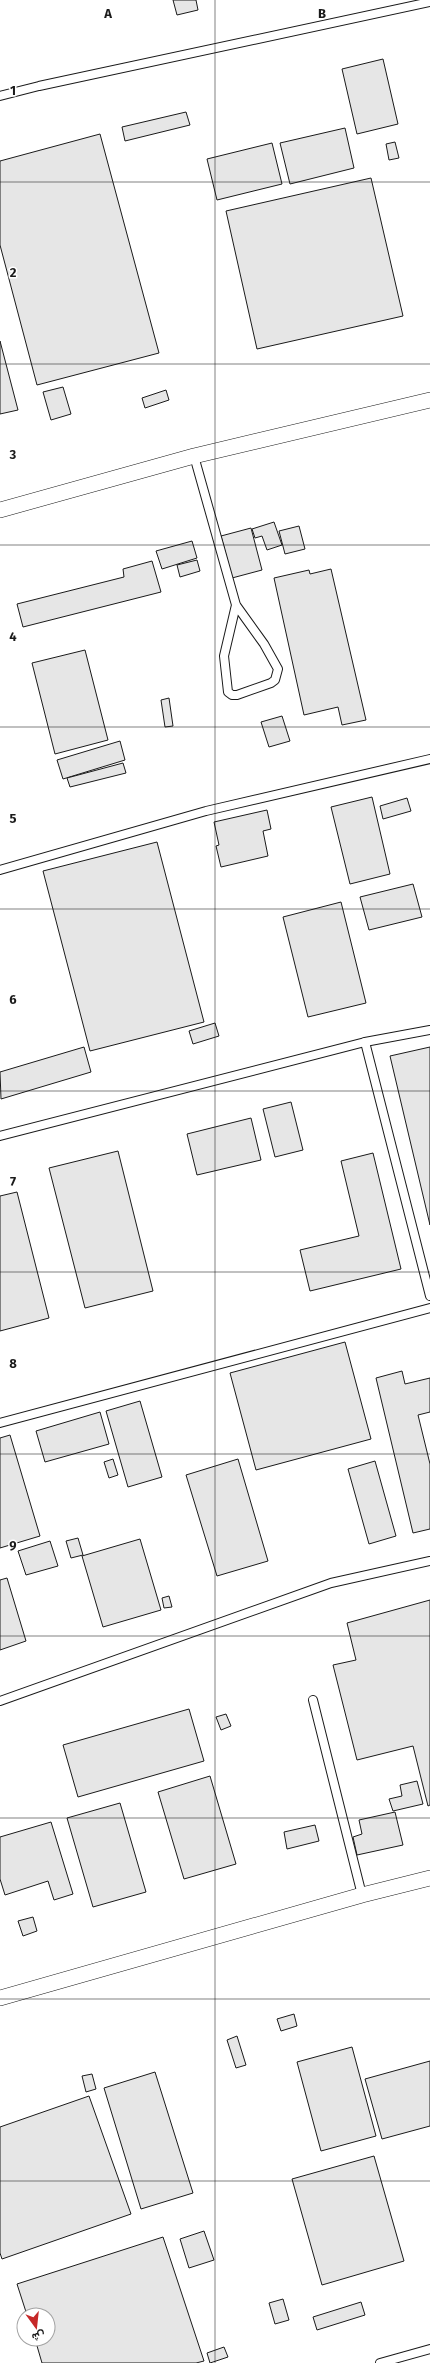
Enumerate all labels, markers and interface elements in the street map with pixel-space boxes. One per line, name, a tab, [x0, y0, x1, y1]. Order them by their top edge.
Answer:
text: A	[103, 6, 112, 21]
text: B	[318, 6, 326, 21]
text: 1	[10, 83, 16, 98]
text: 2	[10, 265, 17, 280]
text: 3	[9, 447, 17, 462]
text: 4	[9, 629, 17, 644]
text: 5	[10, 811, 17, 826]
text: 6	[9, 992, 17, 1007]
text: 7	[10, 1174, 16, 1189]
text: 8	[9, 1356, 17, 1371]
text: 9	[9, 1538, 17, 1553]
north arrow	[16, 2307, 56, 2347]
text: ش	[30, 2328, 47, 2344]

